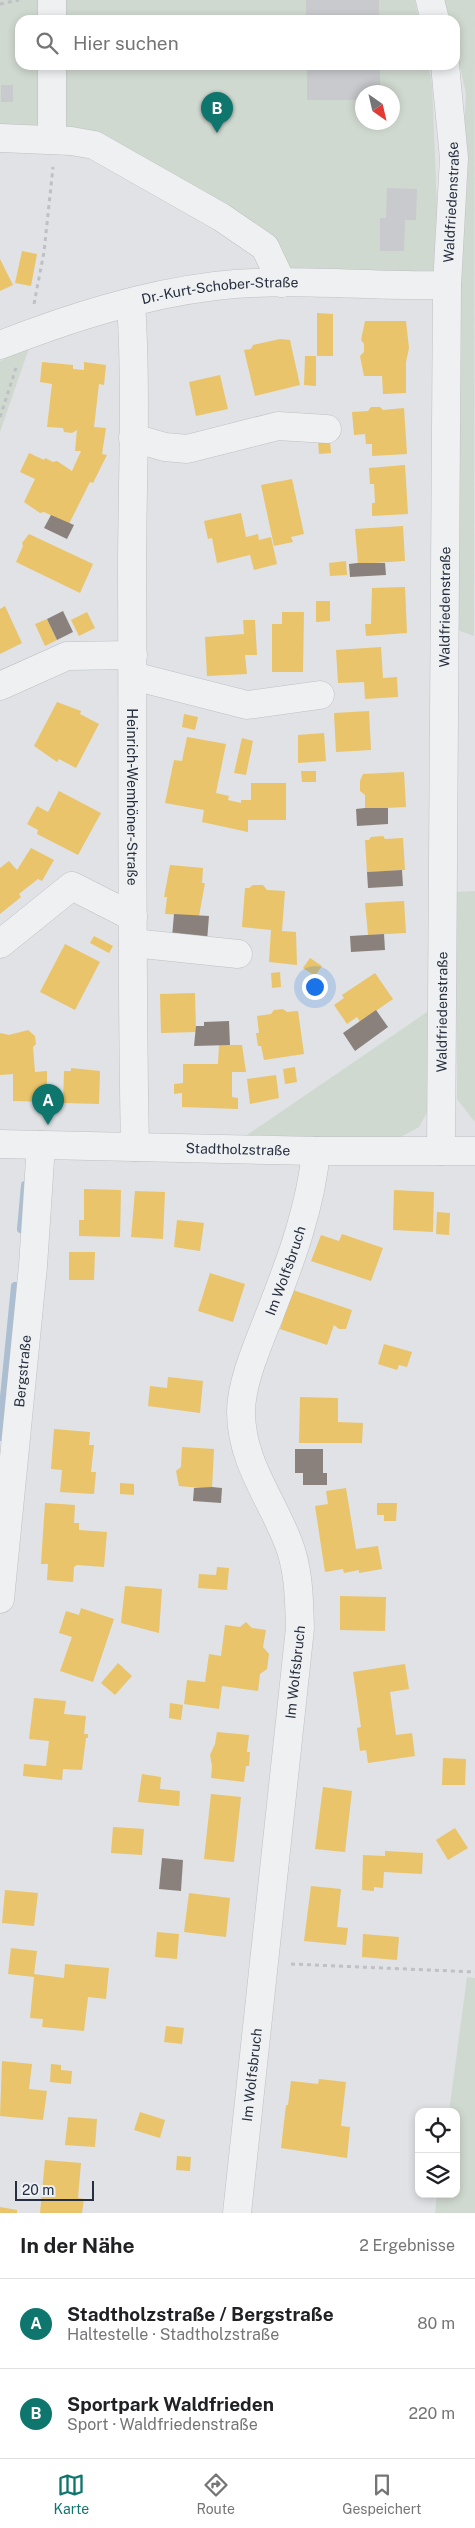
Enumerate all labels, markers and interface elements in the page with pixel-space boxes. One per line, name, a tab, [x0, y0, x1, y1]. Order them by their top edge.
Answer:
search box	[15, 15, 460, 70]
icon: search	[33, 29, 61, 57]
text: Hier suchen	[73, 32, 179, 54]
north arrow	[355, 85, 400, 130]
pin: B	[201, 92, 233, 133]
street label: Waldfriedenstraße	[440, 141, 462, 263]
street label: Dr.-Kurt-Schober-Straße	[140, 274, 299, 307]
street label: Waldfriedenstraße	[436, 546, 453, 668]
street label: Heinrich-Wemhöner-Straße	[124, 708, 140, 886]
street label: Waldfriedenstraße	[434, 951, 450, 1073]
your location	[302, 974, 328, 1000]
pin: A	[32, 1084, 64, 1125]
street label: Stadtholzstraße	[185, 1140, 291, 1158]
street label: Im Wolfsbruch	[262, 1224, 309, 1317]
street label: Bergstraße	[11, 1334, 34, 1408]
street label: Im Wolfsbruch	[282, 1625, 308, 1720]
street label: Im Wolfsbruch	[239, 2027, 265, 2122]
map controls	[415, 2108, 460, 2198]
button: locate	[415, 2108, 460, 2153]
button: layers	[415, 2153, 460, 2198]
scale bar	[15, 2178, 94, 2201]
text: 20 m	[22, 2182, 54, 2198]
text: In der Nähe	[20, 2233, 135, 2258]
text: 2 Ergebnisse	[359, 2236, 455, 2255]
text: Stadtholzstraße / Bergstraße	[67, 2303, 334, 2325]
text: A	[30, 2314, 42, 2333]
text: 80 m	[417, 2314, 455, 2333]
text: Haltestelle · Stadtholzstraße	[67, 2325, 279, 2344]
text: Sportpark Waldfrieden	[67, 2393, 274, 2415]
text: B	[31, 2404, 41, 2423]
text: 220 m	[408, 2404, 455, 2423]
text: Sport · Waldfriedenstraße	[67, 2415, 258, 2434]
tab: Karte	[54, 2471, 89, 2517]
tab: Route	[196, 2471, 235, 2517]
tab: Gespeichert	[342, 2471, 421, 2517]

